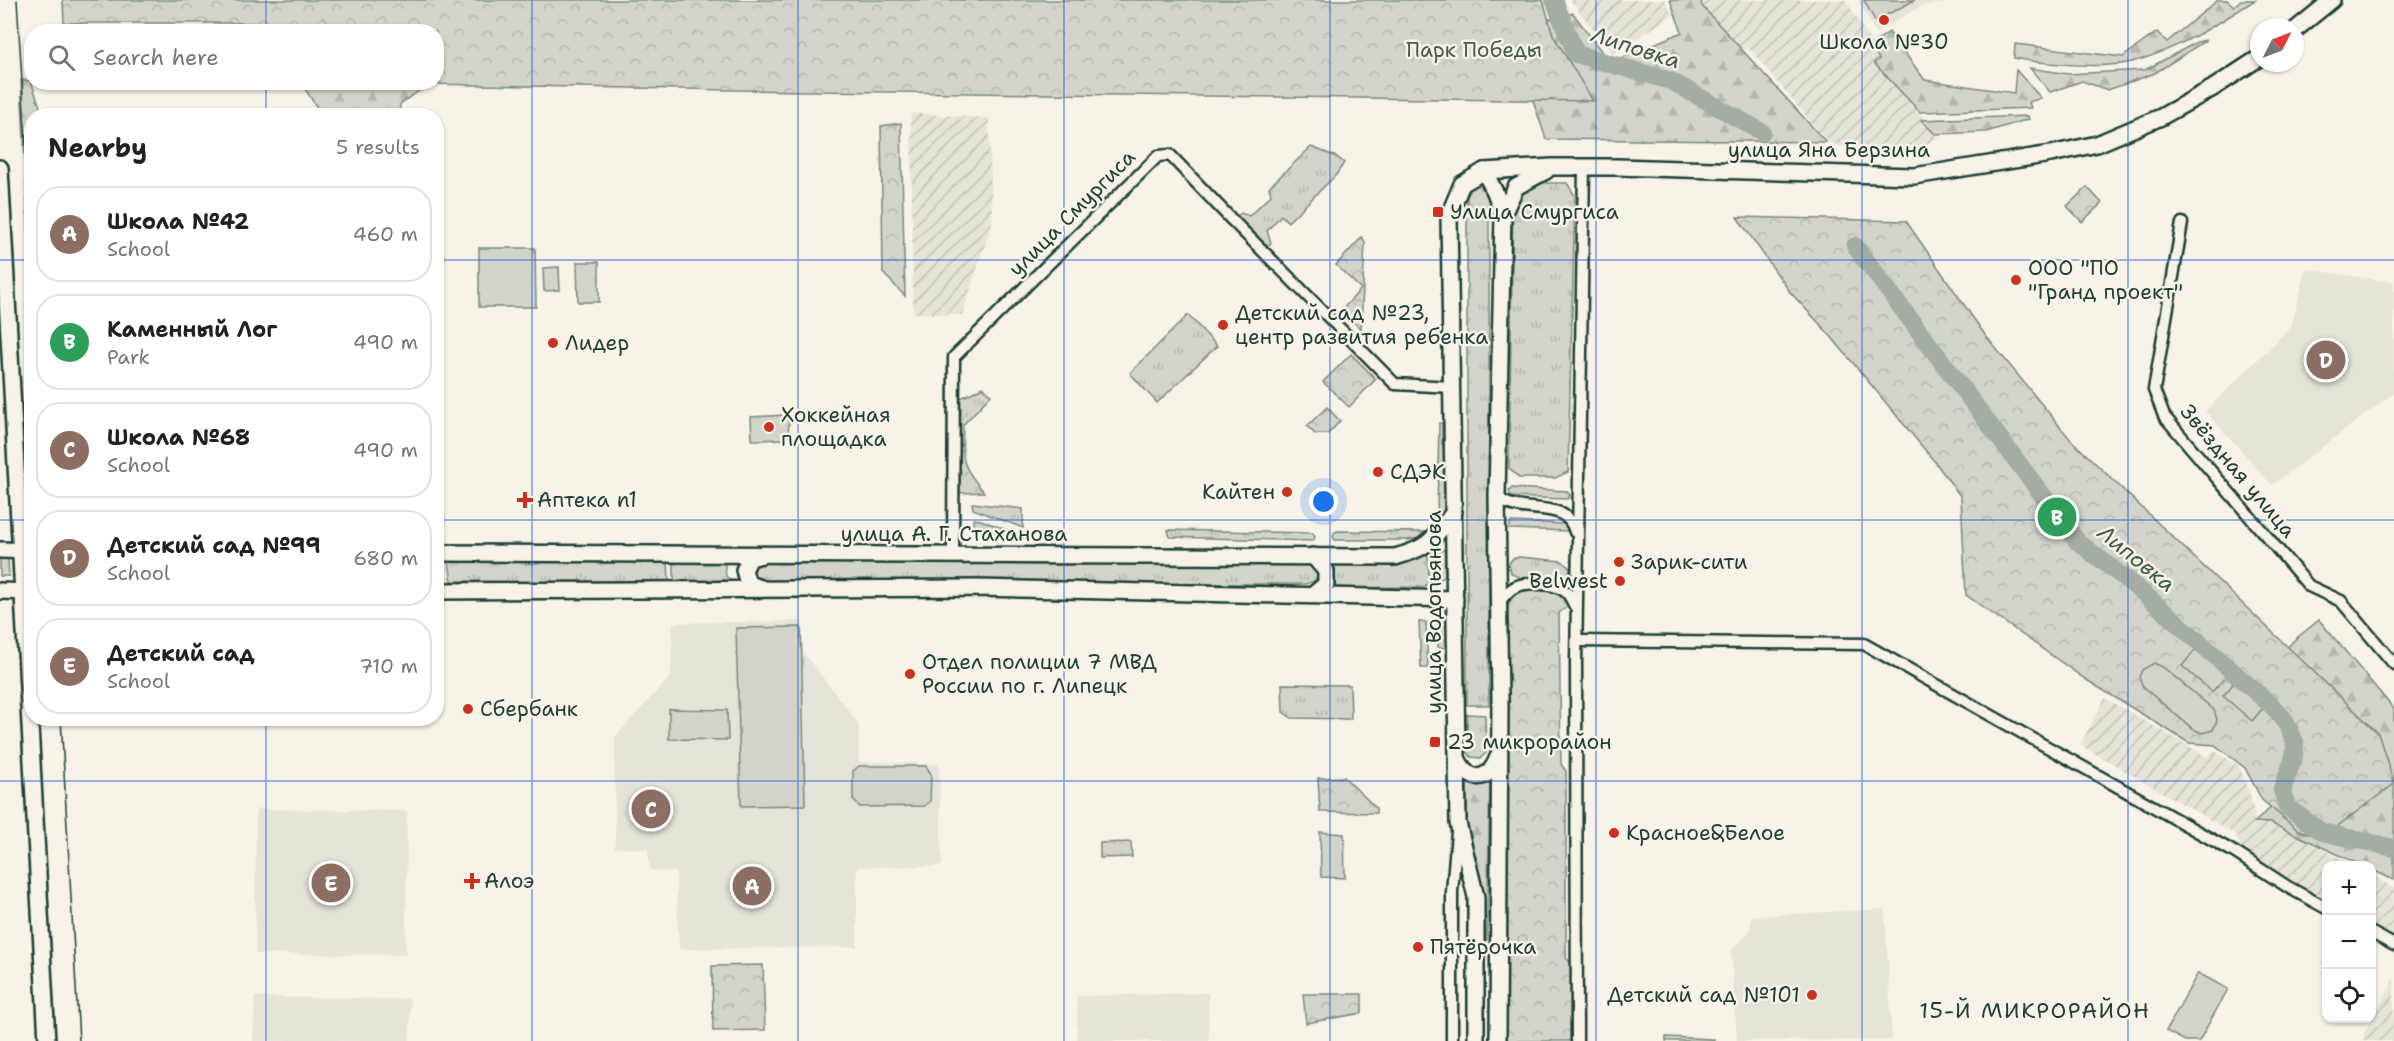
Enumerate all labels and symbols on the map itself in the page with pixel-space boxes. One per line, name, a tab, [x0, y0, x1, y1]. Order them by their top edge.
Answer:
marker: Школа №30	[1877, 13, 1891, 27]
north arrow	[2250, 18, 2304, 72]
water label: Липовка	[1587, 19, 1684, 75]
place label: Школа №30	[1819, 28, 1949, 56]
park label: Парк Победы	[1406, 36, 1542, 64]
street label: улица Яна Берзина	[1728, 136, 1930, 164]
street label: улица Смургиса	[1002, 143, 1142, 283]
place label: Улица Смургиса	[1450, 198, 1619, 226]
marker: Улица Смургиса	[1431, 205, 1445, 219]
place label: ООО "ПО "Гранд проект"	[2028, 254, 2183, 306]
marker: ООО "ПО "Гранд проект"	[2009, 273, 2023, 287]
place label: Детский сад №23, центр развития ребенка	[1235, 299, 1488, 351]
marker: Детский сад №23, центр развития ребенка	[1216, 318, 1230, 332]
place label: Лидер	[565, 329, 629, 357]
marker: Лидер	[546, 336, 560, 350]
pin: D	[2306, 338, 2346, 382]
street label: Звёздная улица	[2174, 398, 2302, 544]
place label: Хоккейная площадка	[781, 401, 891, 453]
marker: Хоккейная площадка	[762, 420, 776, 434]
place label: СДЭК	[1390, 458, 1446, 486]
marker: СДЭК	[1371, 465, 1385, 479]
place label: Кайтен	[1202, 478, 1275, 506]
marker: Кайтен	[1280, 485, 1294, 499]
place label: Аптека n1	[537, 486, 637, 514]
your location	[1309, 487, 1338, 516]
marker: Аптека n1	[518, 493, 532, 507]
pin: B	[2038, 494, 2076, 540]
street label: улица Водопьянова	[1420, 510, 1448, 714]
water label: Липовка	[2091, 518, 2181, 599]
street label: улица А. Г. Стаханова	[841, 520, 1067, 548]
place label: Зарик-сити	[1631, 548, 1748, 576]
marker: Зарик-сити	[1612, 555, 1626, 569]
place label: Belwest	[1529, 567, 1608, 595]
marker: Belwest	[1613, 574, 1627, 588]
place label: Отдел полиции 7 МВД России по г. Липецк	[922, 648, 1157, 700]
marker: Отдел полиции 7 МВД России по г. Липецк	[903, 667, 917, 681]
place label: Сбербанк	[480, 695, 578, 723]
marker: Сбербанк	[461, 702, 475, 716]
place label: 23 микрорайон	[1447, 728, 1612, 756]
marker: 23 микрорайон	[1428, 735, 1442, 749]
pin: C	[632, 786, 670, 832]
place label: Красное&Белое	[1626, 819, 1785, 847]
marker: Красное&Белое	[1607, 826, 1621, 840]
pin: E	[312, 860, 350, 906]
pin: A	[732, 864, 771, 908]
place label: Алоэ	[484, 867, 534, 895]
marker: Алоэ	[465, 874, 479, 888]
place label: Пятёрочка	[1430, 933, 1536, 961]
marker: Пятёрочка	[1411, 940, 1425, 954]
place label: Детский сад №101	[1607, 981, 1800, 1009]
marker: Детский сад №101	[1805, 988, 1819, 1002]
district label: 15-Й МИКРОРАЙОН	[1919, 996, 2151, 1025]

